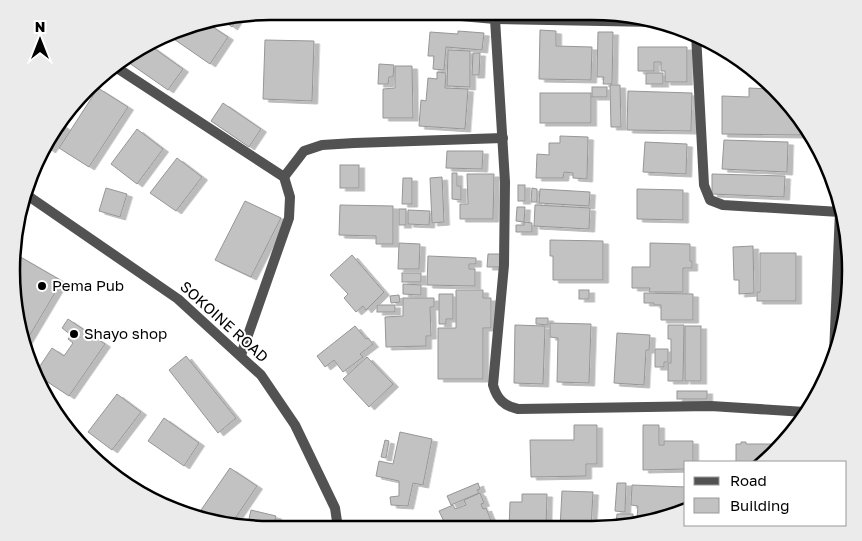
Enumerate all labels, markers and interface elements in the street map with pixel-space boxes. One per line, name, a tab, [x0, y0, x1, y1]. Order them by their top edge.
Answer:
north arrow	[15, 15, 65, 65]
text: N	[35, 18, 45, 35]
place label: Pema Pub	[52, 276, 124, 294]
street label: SOKOINE ROAD	[177, 277, 272, 366]
marker: Pema Pub	[36, 280, 48, 292]
place label: Shayo shop	[84, 324, 167, 342]
marker: Shayo shop	[68, 328, 80, 340]
legend	[684, 461, 847, 526]
text: Road	[730, 471, 767, 489]
text: Building	[730, 496, 790, 514]

